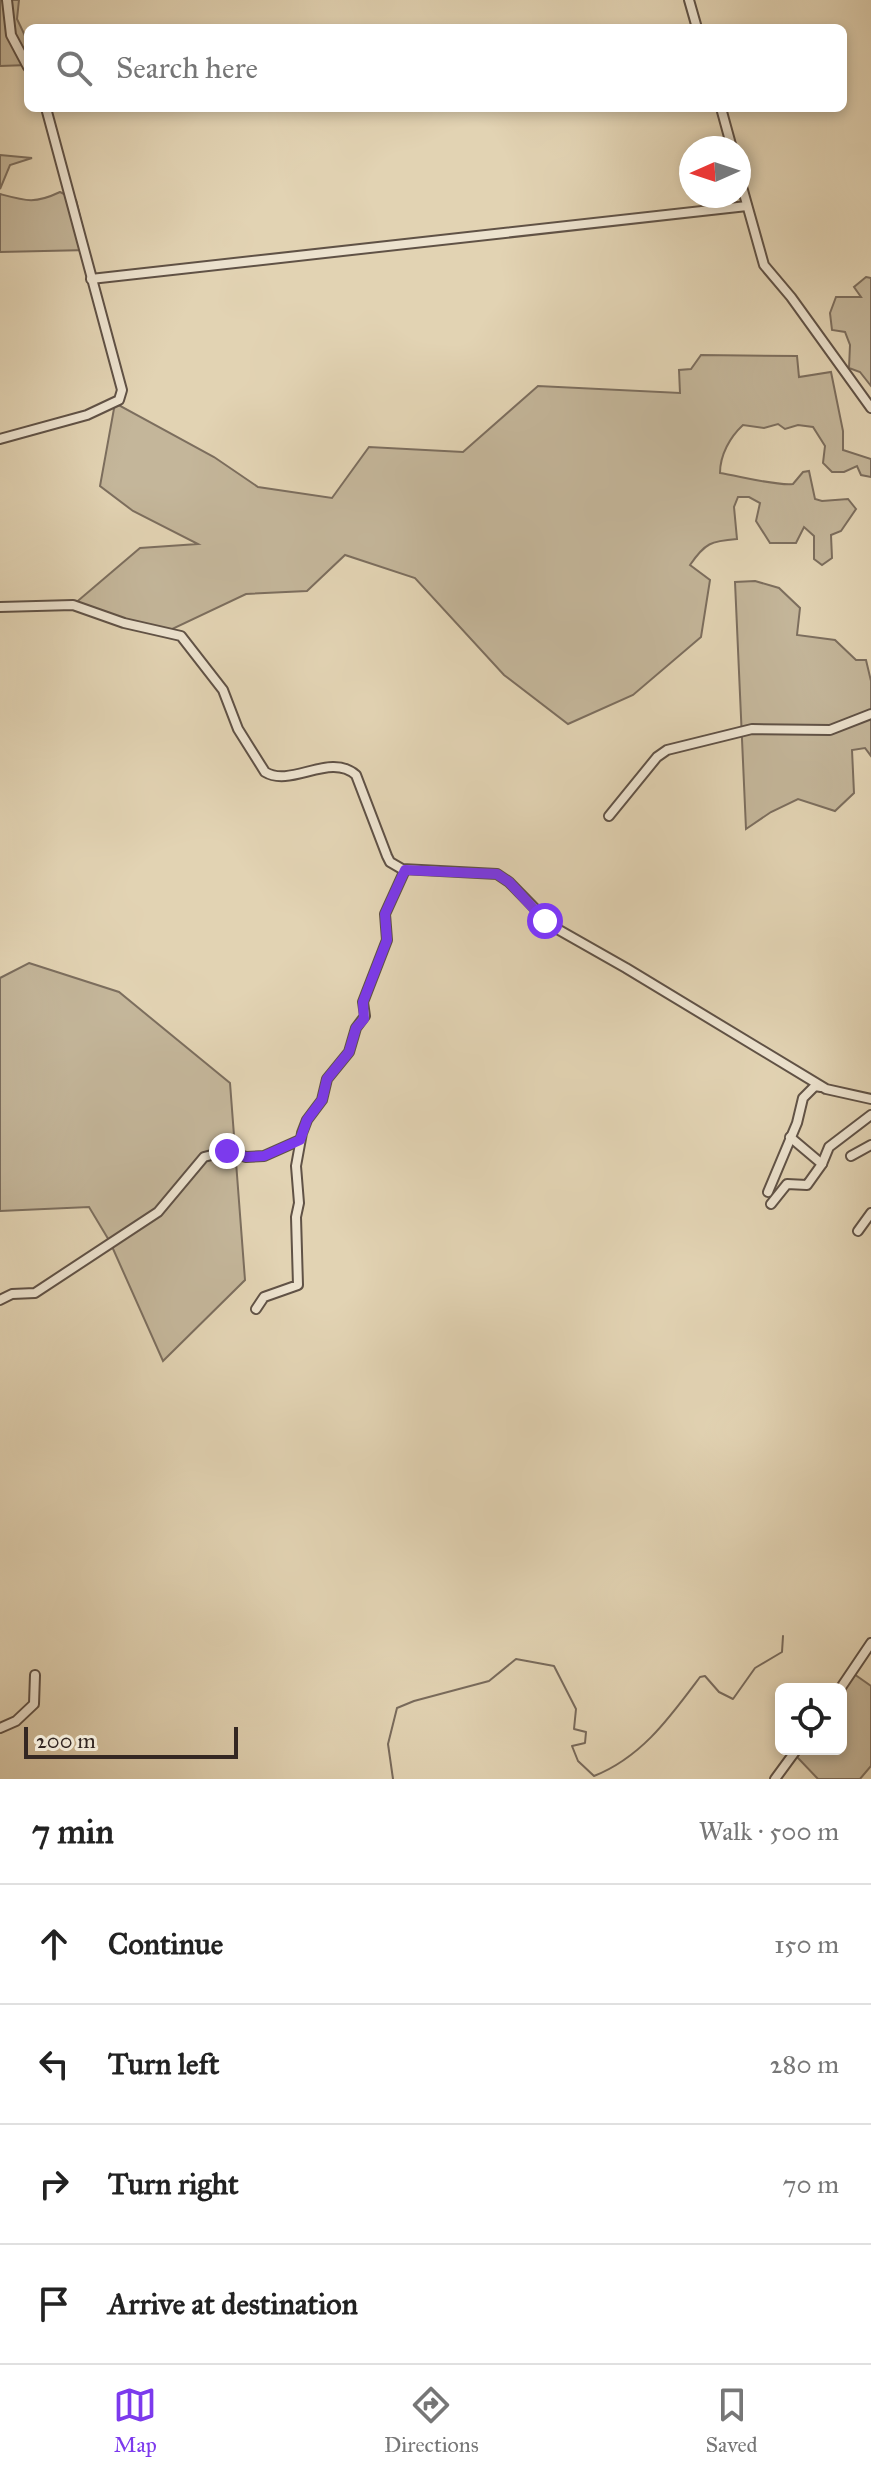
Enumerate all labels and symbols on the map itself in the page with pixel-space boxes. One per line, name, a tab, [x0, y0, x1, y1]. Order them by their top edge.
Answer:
north arrow	[679, 136, 751, 208]
route start	[527, 903, 563, 939]
route end	[209, 1133, 245, 1169]
scale bar	[24, 1723, 238, 1759]

